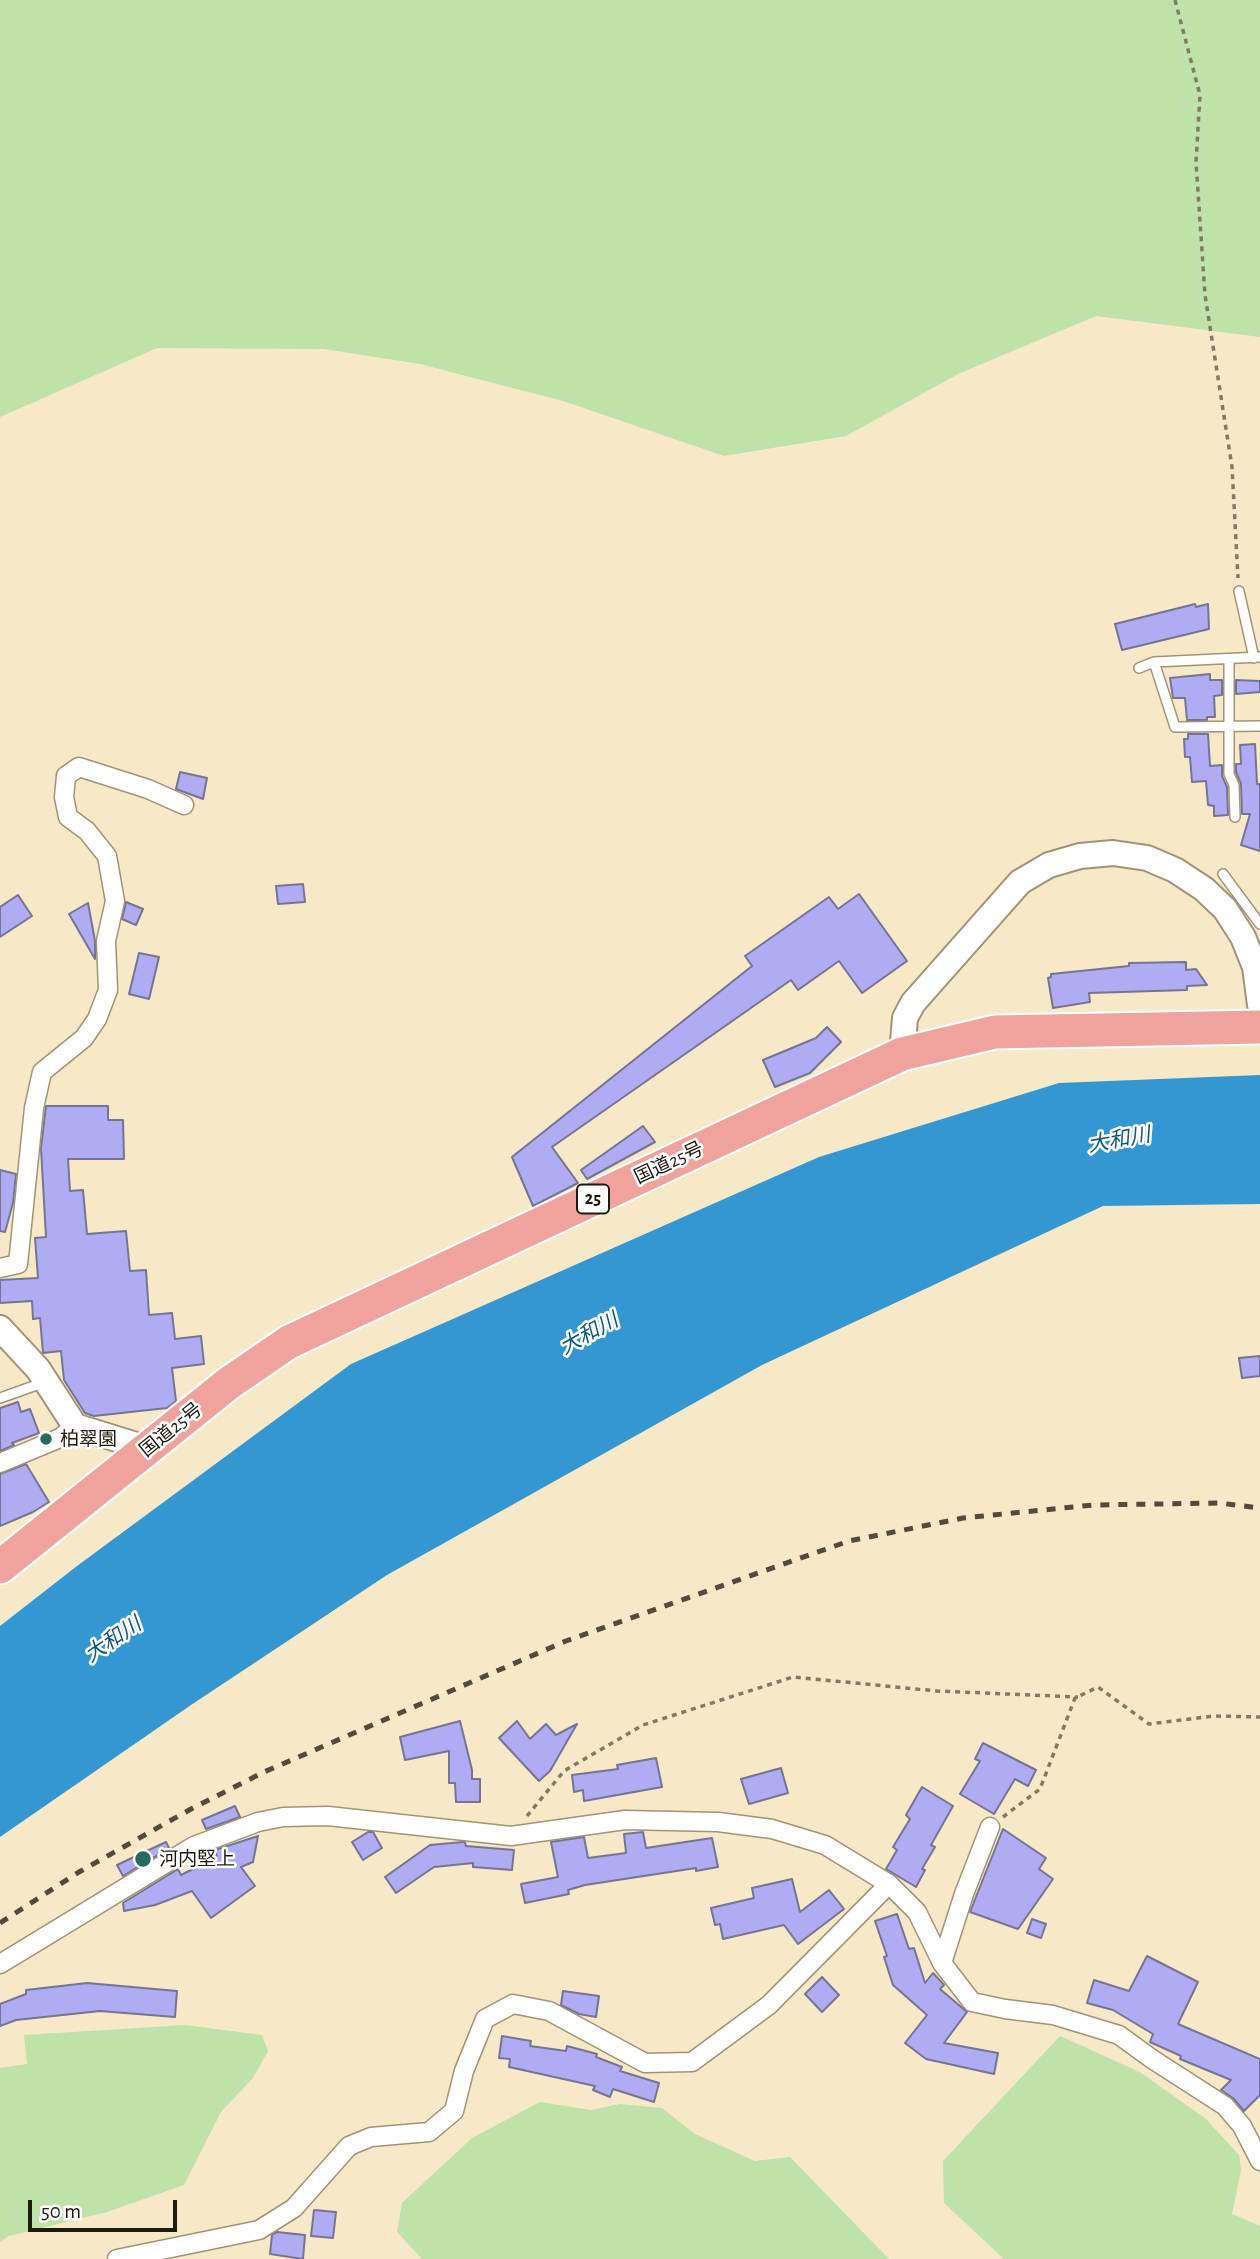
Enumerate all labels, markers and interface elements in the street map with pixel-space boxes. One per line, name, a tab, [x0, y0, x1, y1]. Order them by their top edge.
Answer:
water label: 大和川	[1086, 1122, 1152, 1158]
street label: 国道25号	[631, 1137, 707, 1189]
road number: 25	[577, 1184, 609, 1214]
water label: 大和川	[555, 1308, 623, 1360]
street label: 国道25号	[135, 1398, 207, 1462]
place label: 柏翠園	[60, 1428, 117, 1450]
marker: 柏翠園	[38, 1431, 54, 1447]
water label: 大和川	[80, 1612, 146, 1668]
place label: 河内堅上	[159, 1848, 235, 1870]
marker: 河内堅上	[133, 1849, 153, 1869]
scale bar	[32, 2186, 180, 2230]
text: 50 m	[41, 2201, 81, 2222]

